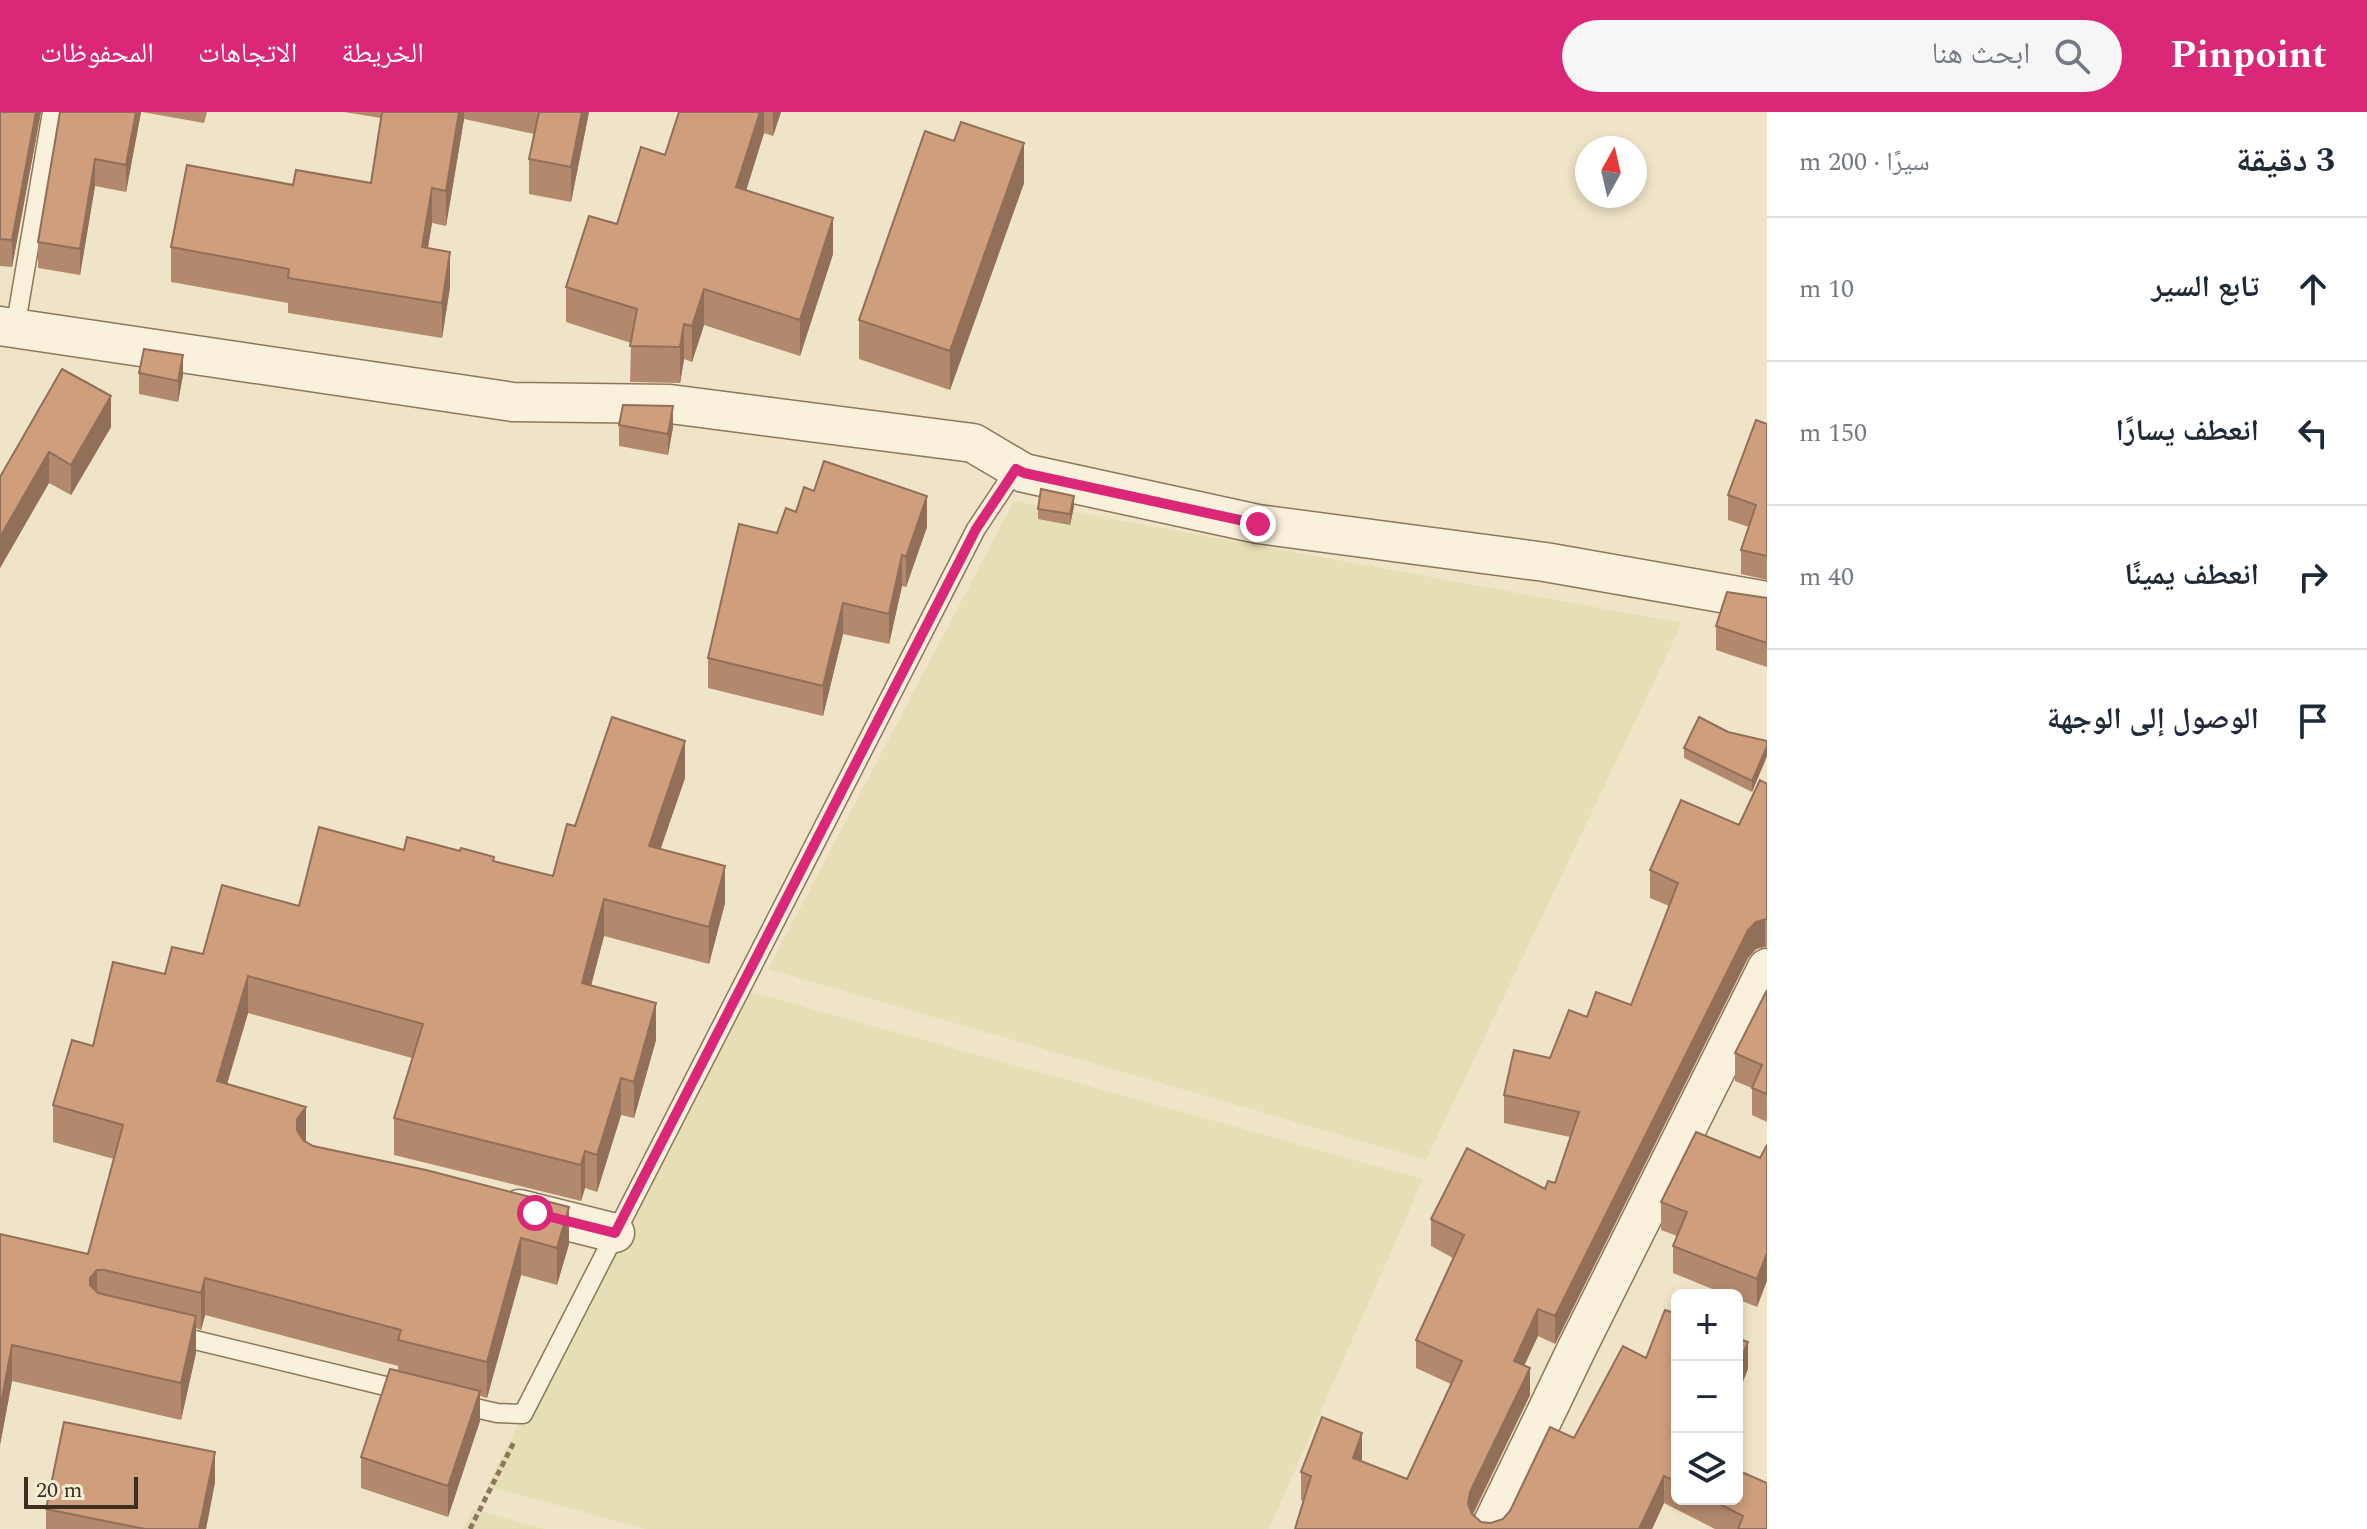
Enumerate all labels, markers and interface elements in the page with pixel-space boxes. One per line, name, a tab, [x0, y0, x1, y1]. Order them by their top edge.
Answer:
search box	[1562, 20, 2122, 92]
text: Pinpoint	[2170, 27, 2327, 85]
text: ابحث هنا	[1931, 31, 2030, 77]
text: المحفوظات	[40, 32, 154, 75]
text: الاتجاهات	[198, 32, 297, 75]
text: الخريطة	[341, 32, 424, 75]
icon: search	[2050, 34, 2094, 78]
text: 3 دقيقة	[2236, 135, 2335, 187]
north arrow	[1575, 136, 1647, 208]
text: سيرًا · 200 m	[1799, 142, 1930, 182]
text: تابع السير	[2151, 264, 2259, 310]
icon: ahead	[2291, 267, 2335, 311]
text: 10 m	[1799, 269, 1854, 309]
text: انعطف يسارًا	[2115, 408, 2259, 454]
icon: left	[2291, 411, 2335, 455]
text: 150 m	[1799, 413, 1867, 453]
route end	[1240, 506, 1276, 542]
text: انعطف يمينًا	[2124, 552, 2259, 598]
icon: right	[2291, 555, 2335, 599]
text: 40 m	[1799, 557, 1854, 597]
text: الوصول إلى الوجهة	[2047, 696, 2259, 742]
icon: arrive	[2291, 699, 2335, 743]
route start	[517, 1195, 553, 1231]
map controls	[1671, 1289, 1743, 1505]
button: +	[1671, 1289, 1743, 1361]
button: −	[1671, 1361, 1743, 1433]
button: layers	[1671, 1433, 1743, 1505]
scale bar	[24, 1473, 138, 1509]
text: 20 m	[36, 1474, 82, 1507]

